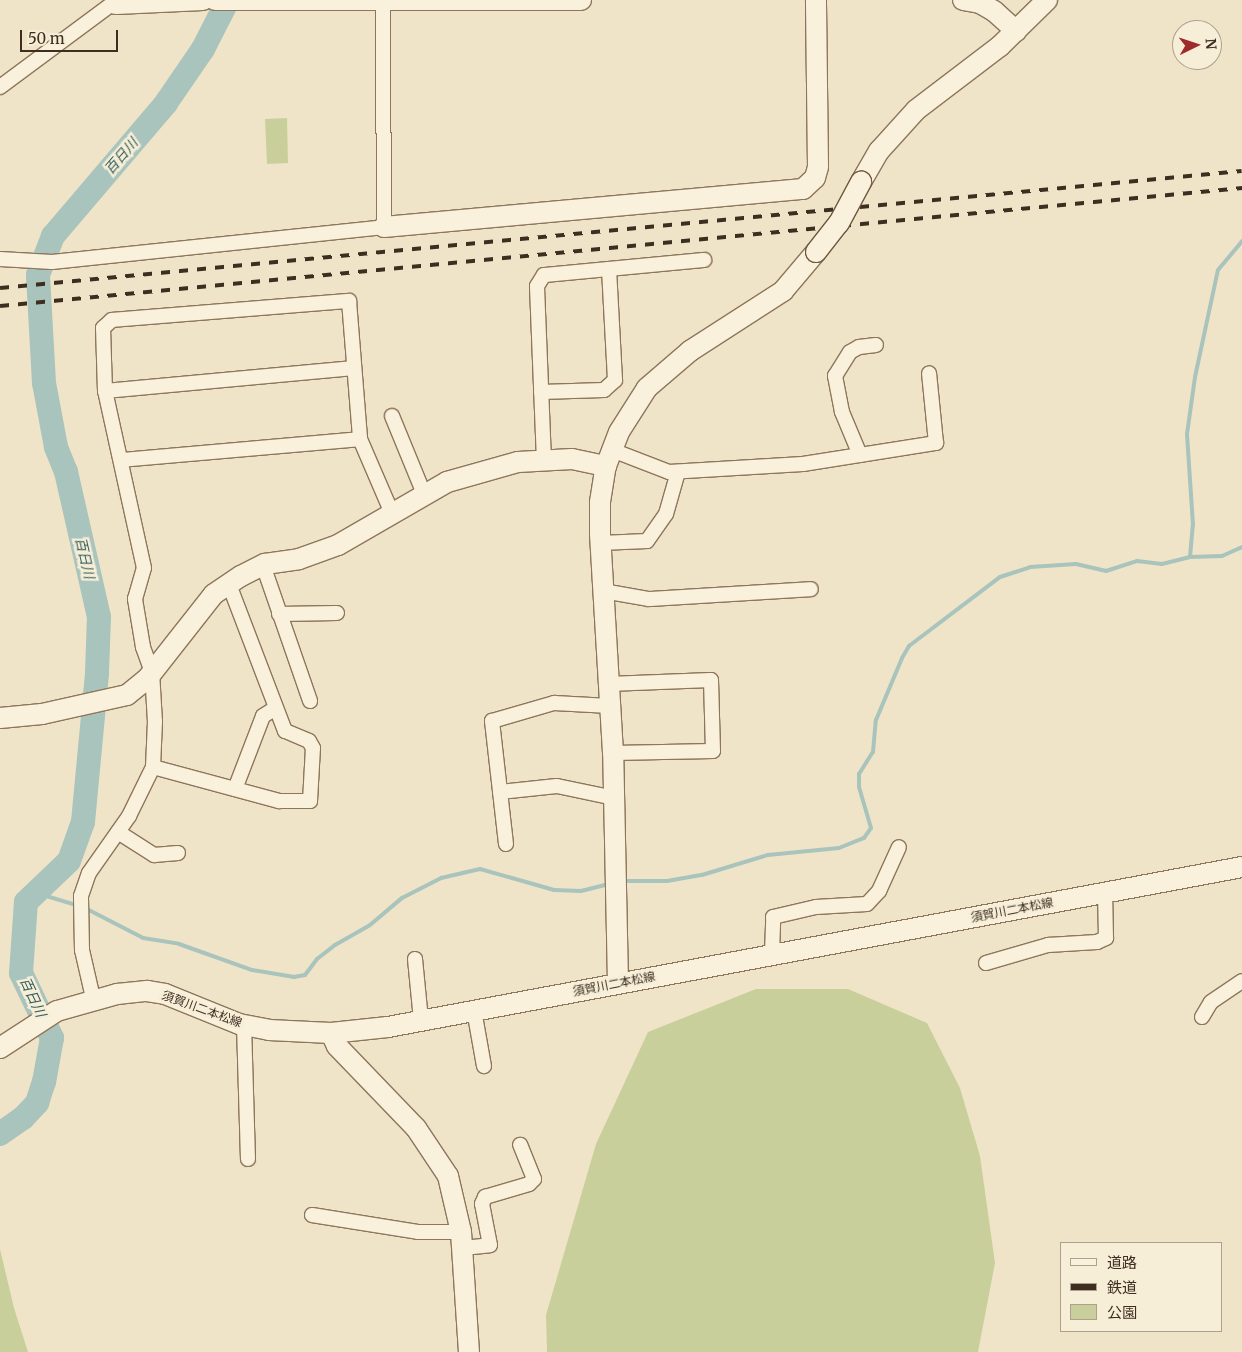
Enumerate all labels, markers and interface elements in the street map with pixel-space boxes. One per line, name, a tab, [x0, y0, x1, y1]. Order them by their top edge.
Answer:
scale bar	[22, 20, 120, 52]
north arrow	[1172, 20, 1222, 70]
text: 50 m	[28, 29, 65, 48]
text: N	[1202, 38, 1220, 50]
water label: 百日川	[101, 135, 141, 177]
water label: 百日川	[72, 536, 98, 580]
street label: 須賀川二本松線	[969, 895, 1055, 925]
street label: 須賀川二本松線	[571, 969, 657, 999]
water label: 百日川	[17, 974, 49, 1020]
street label: 須賀川二本松線	[160, 988, 244, 1030]
legend	[1060, 1242, 1222, 1332]
text: 道路	[1107, 1253, 1137, 1272]
text: 鉄道	[1107, 1278, 1137, 1297]
text: 公園	[1107, 1303, 1137, 1322]

